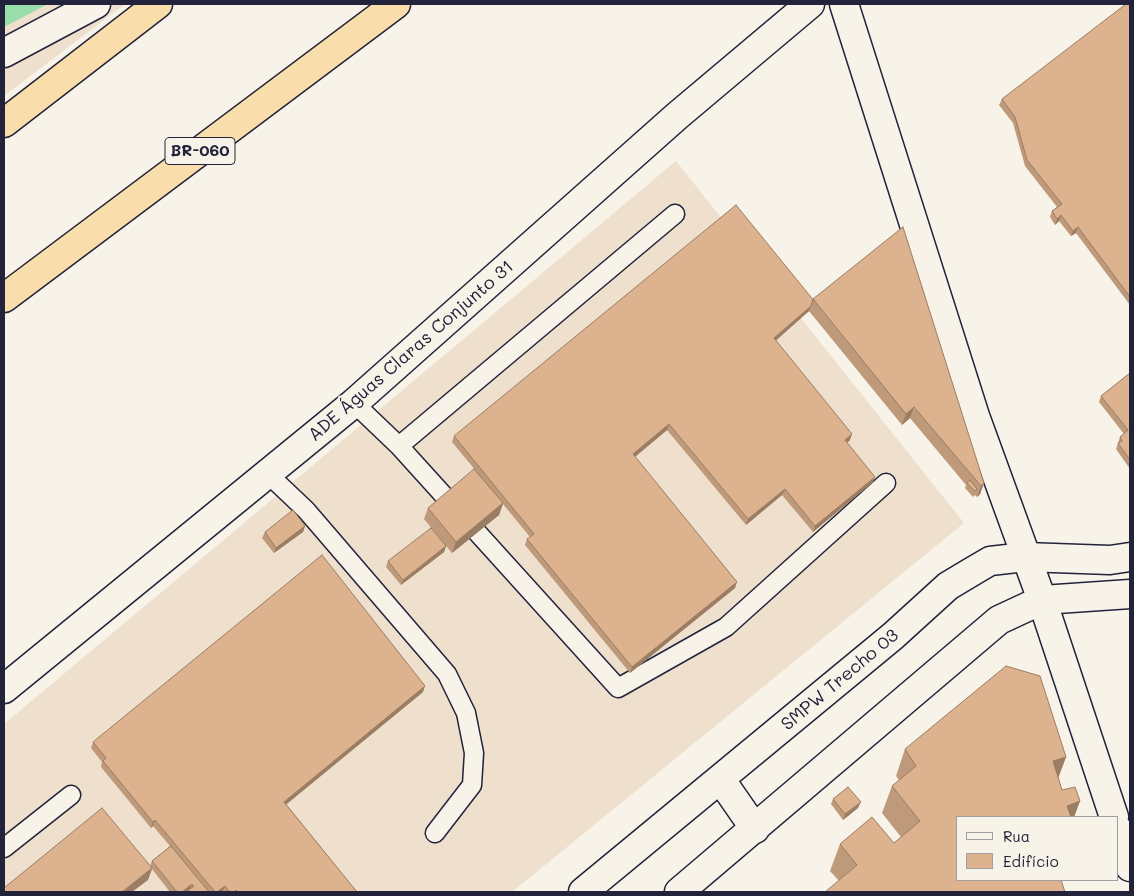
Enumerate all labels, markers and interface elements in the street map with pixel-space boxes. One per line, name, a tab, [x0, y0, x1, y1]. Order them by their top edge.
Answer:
road number: BR-060	[165, 138, 235, 164]
street label: ADE Águas Claras Conjunto 31	[304, 256, 518, 446]
street label: SMPW Trecho 03	[777, 625, 903, 735]
legend	[956, 816, 1119, 881]
text: Rua	[1003, 826, 1030, 846]
text: Edifício	[1003, 851, 1059, 871]

